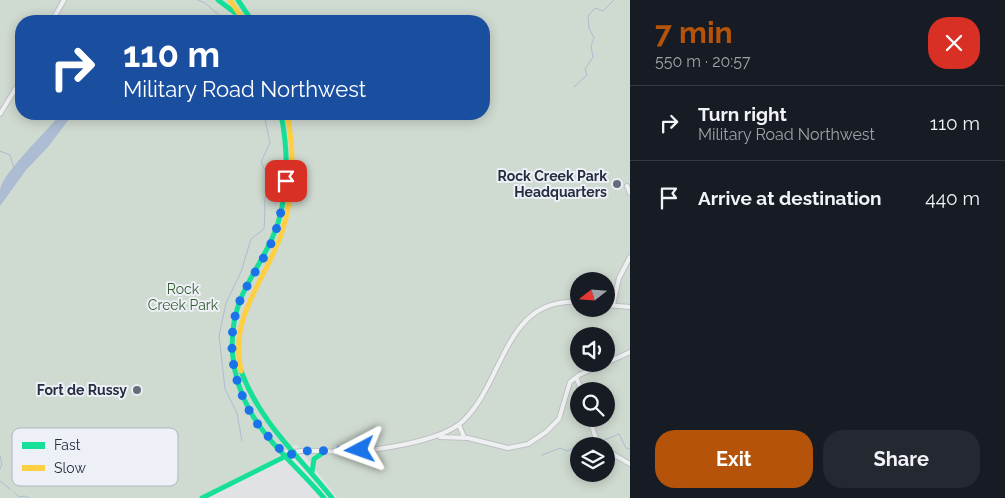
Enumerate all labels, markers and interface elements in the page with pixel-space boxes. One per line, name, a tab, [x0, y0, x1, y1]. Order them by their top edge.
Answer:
text: 7 min	[655, 15, 733, 50]
button: close	[928, 17, 980, 69]
text: 110 m	[123, 34, 220, 75]
icon: right	[40, 35, 105, 100]
text: 550 m · 20:57	[655, 52, 751, 71]
text: Military Road Northwest	[123, 76, 366, 102]
text: Turn right	[698, 103, 787, 125]
icon: right	[655, 109, 683, 137]
text: 110 m	[930, 112, 980, 134]
text: Military Road Northwest	[698, 125, 875, 144]
pin	[265, 160, 307, 202]
icon: arrive	[272, 167, 300, 195]
place label: Rock Creek Park Headquarters	[498, 168, 607, 200]
marker: Rock Creek Park Headquarters	[611, 178, 623, 190]
icon: arrive	[655, 184, 683, 212]
text: Arrive at destination	[698, 187, 882, 209]
text: 440 m	[925, 187, 980, 209]
north arrow	[570, 272, 615, 318]
map controls	[570, 272, 615, 482]
park label: Rock Creek Park	[148, 281, 219, 313]
button: sound	[570, 327, 615, 372]
place label: Fort de Russy	[37, 382, 127, 398]
button: search	[570, 382, 615, 427]
marker: Fort de Russy	[131, 384, 143, 396]
position arrow	[333, 423, 385, 475]
legend	[12, 428, 178, 486]
button: Exit	[655, 430, 813, 488]
button: Share	[823, 430, 980, 488]
text: Fast	[54, 437, 81, 453]
button: layers	[570, 437, 615, 482]
text: Slow	[54, 460, 86, 476]

